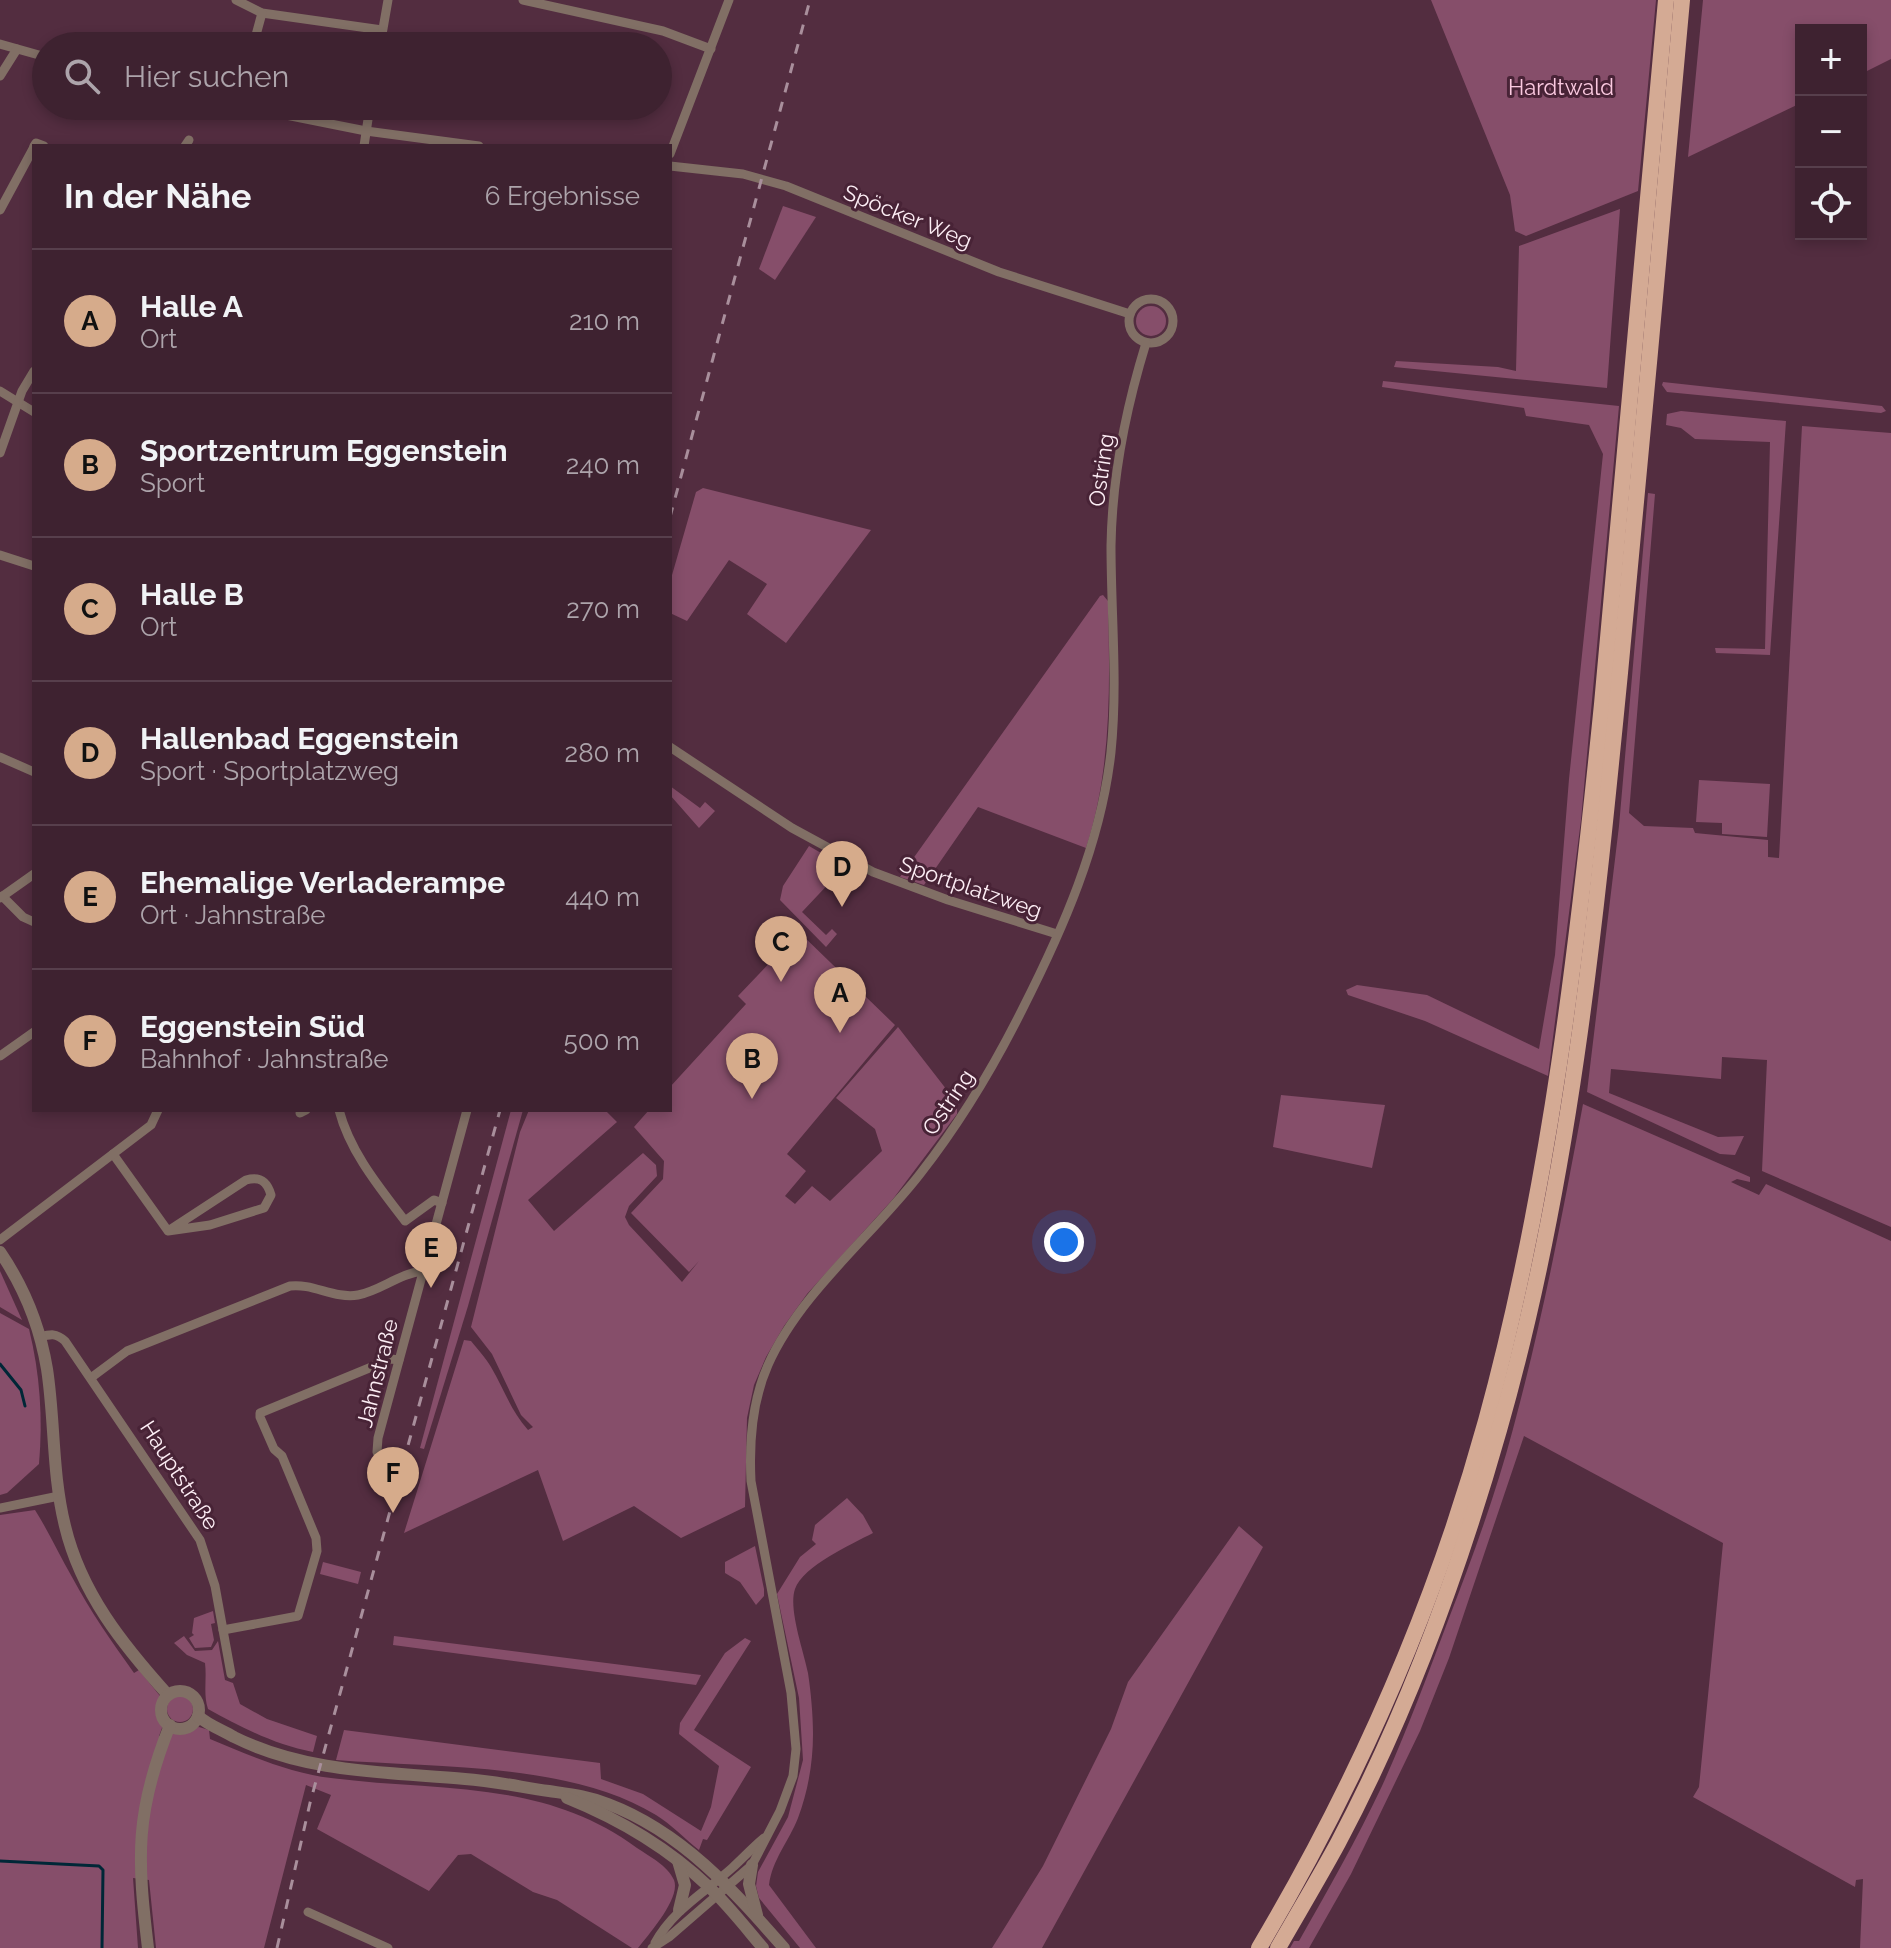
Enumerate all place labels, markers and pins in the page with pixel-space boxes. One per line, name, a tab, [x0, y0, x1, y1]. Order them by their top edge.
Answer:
pin: D	[816, 841, 868, 907]
pin: C	[755, 916, 807, 982]
pin: A	[814, 967, 866, 1033]
pin: B	[726, 1033, 778, 1099]
pin: E	[405, 1222, 457, 1288]
pin: F	[367, 1447, 419, 1513]

